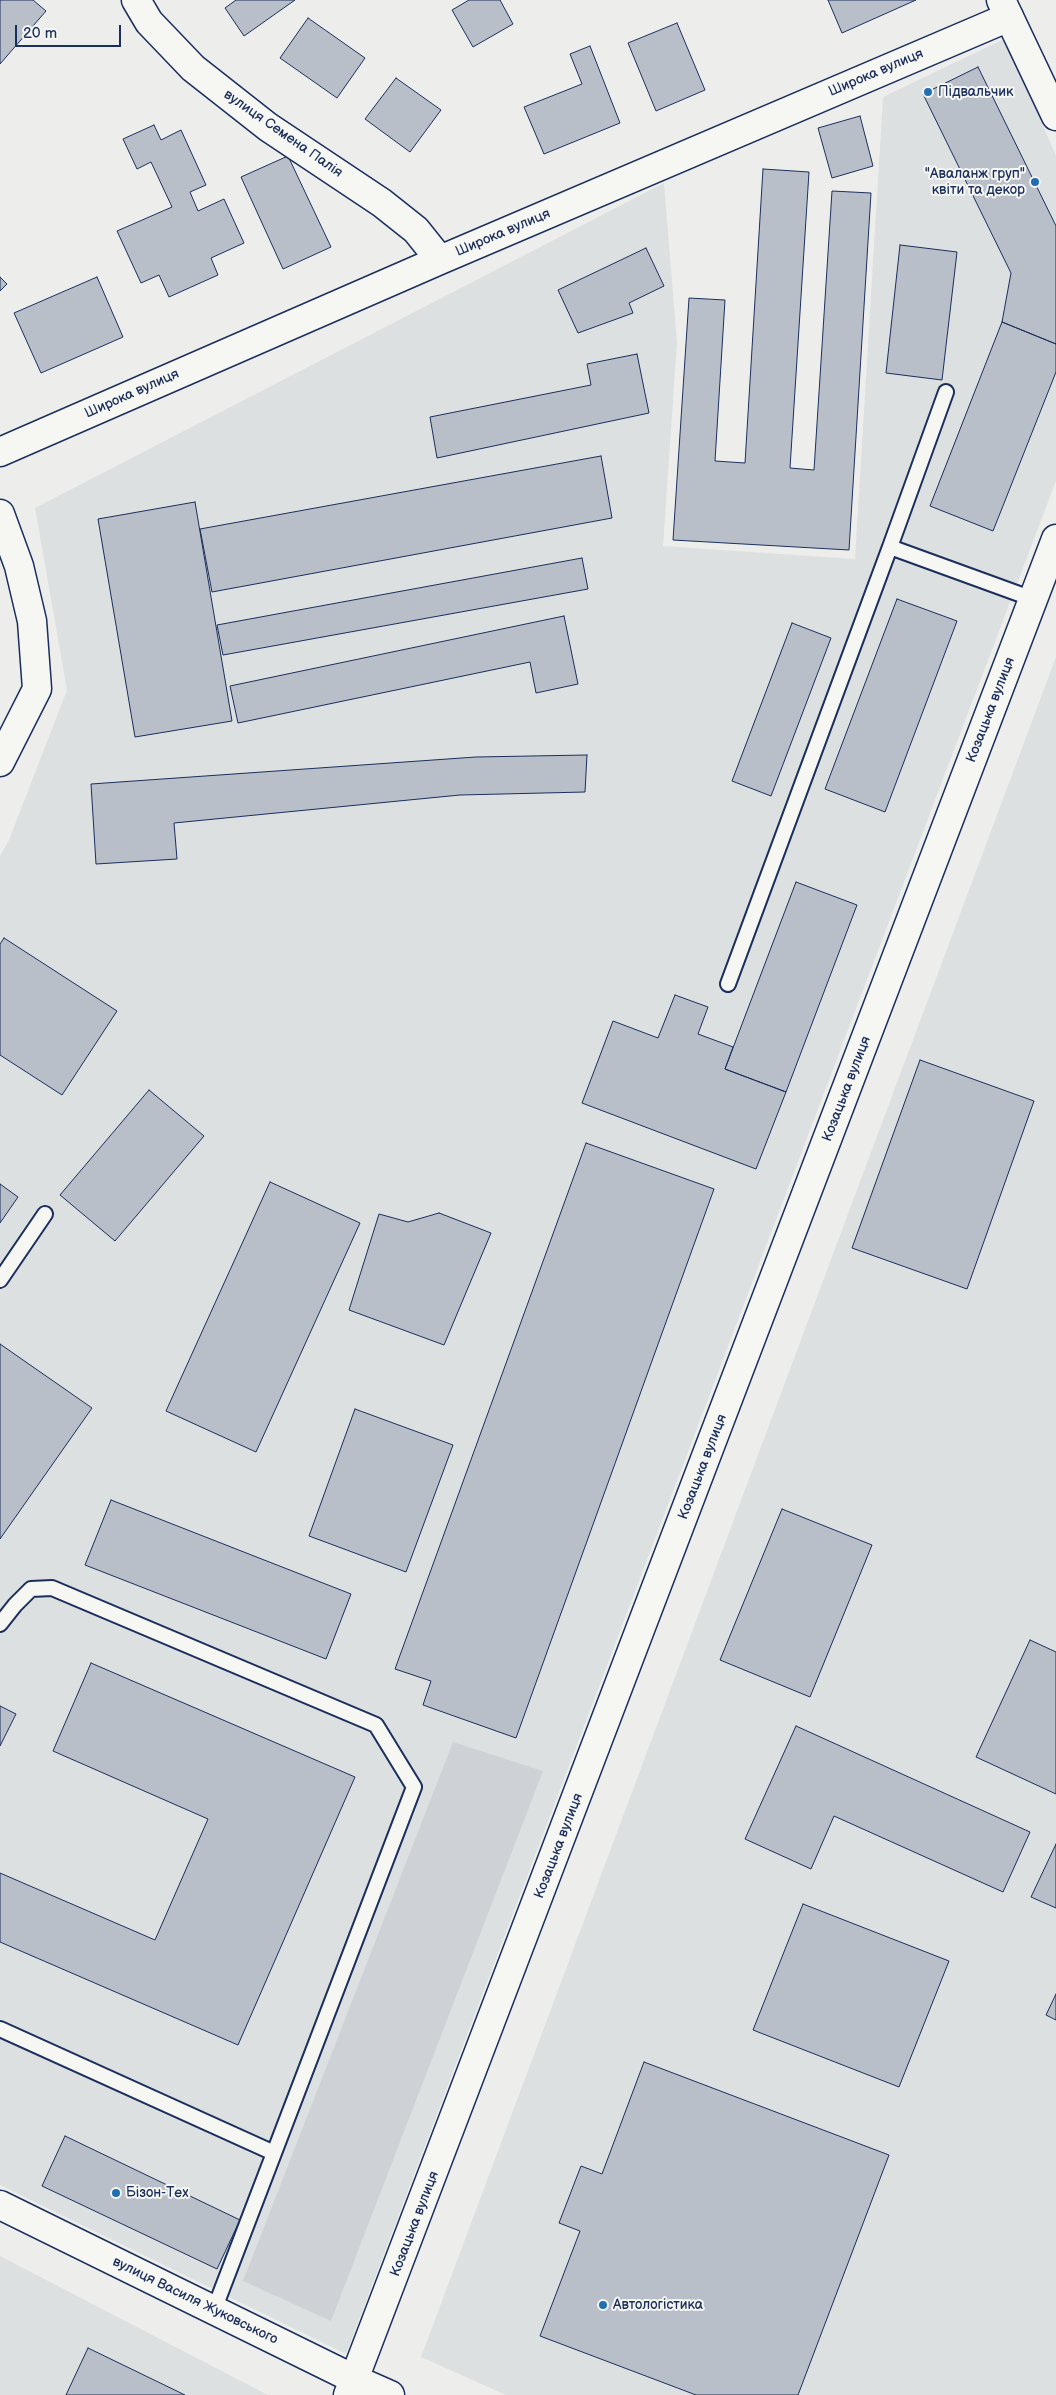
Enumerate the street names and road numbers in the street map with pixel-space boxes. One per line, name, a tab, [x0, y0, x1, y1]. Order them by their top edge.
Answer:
street label: Широка вулиця	[826, 45, 926, 101]
street label: вулиця Семена Палія	[220, 87, 346, 181]
street label: Широка вулиця	[453, 205, 553, 261]
street label: Широка вулиця	[82, 366, 182, 422]
street label: Козацька вулиця	[963, 655, 1019, 765]
street label: Козацька вулиця	[819, 1034, 875, 1144]
street label: Козацька вулиця	[675, 1412, 731, 1522]
street label: Козацька вулиця	[531, 1791, 587, 1901]
street label: Козацька вулиця	[387, 2169, 443, 2279]
street label: вулиця Василя Жуковського	[110, 2254, 280, 2348]

